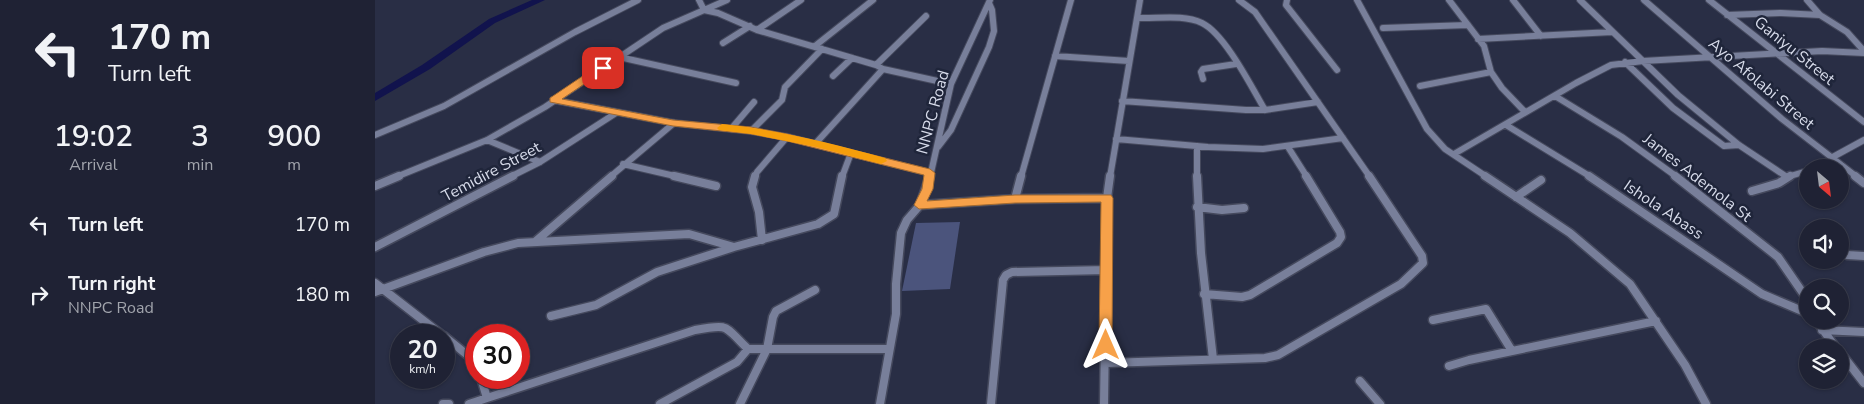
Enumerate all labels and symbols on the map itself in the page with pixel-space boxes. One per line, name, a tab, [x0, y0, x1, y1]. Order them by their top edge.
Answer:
street label: Ganiyu Street	[1749, 11, 1840, 90]
street label: Ayo Afolabi Street	[1704, 33, 1819, 135]
pin	[582, 47, 624, 89]
street label: NNPC Road	[911, 68, 955, 157]
street label: James Ademola St	[1638, 128, 1757, 227]
street label: Temidire Street	[438, 136, 545, 207]
north arrow	[1799, 159, 1849, 209]
street label: Ishola Abass	[1619, 175, 1708, 245]
position arrow	[1079, 318, 1131, 370]
speed limit sign: 30	[465, 324, 530, 389]

